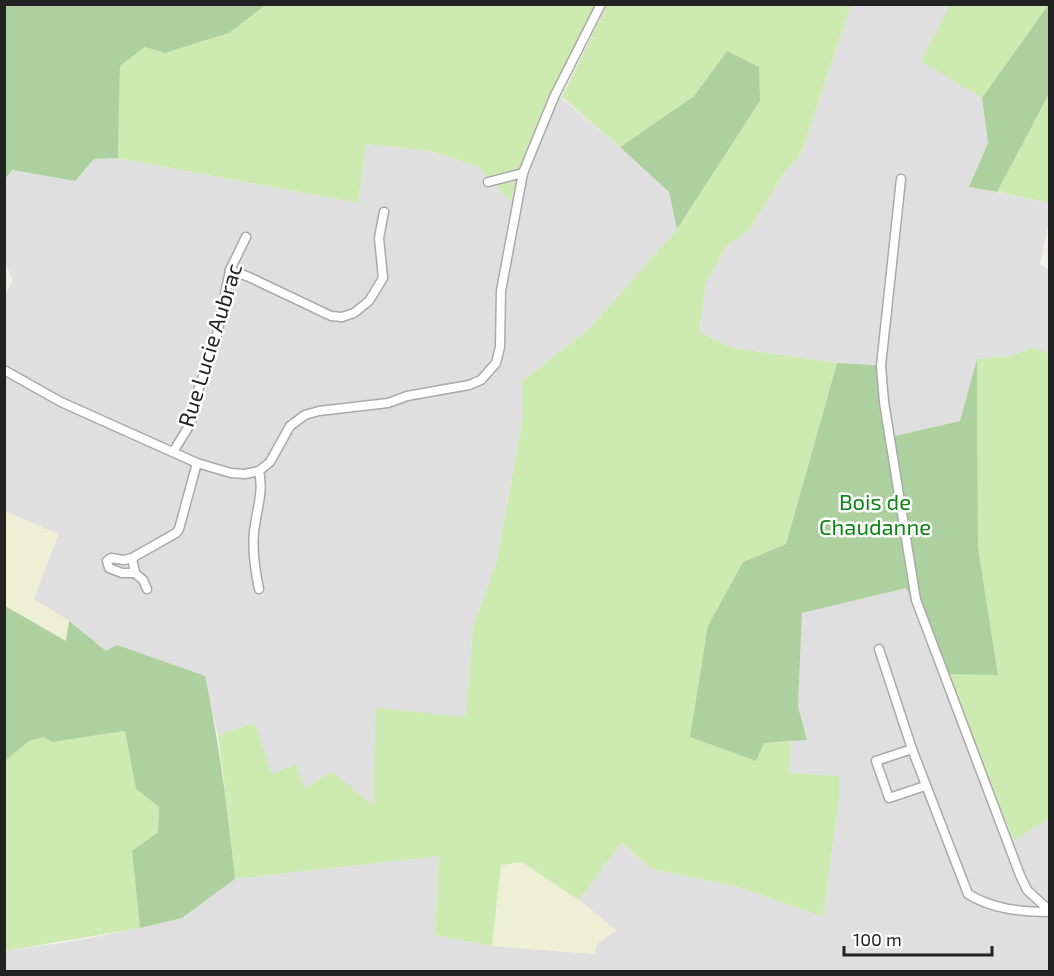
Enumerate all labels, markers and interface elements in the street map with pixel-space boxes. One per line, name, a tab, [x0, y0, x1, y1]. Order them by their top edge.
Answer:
street label: Rue Lucie Aubrac	[172, 260, 246, 430]
park label: Bois de Chaudanne	[819, 488, 931, 539]
scale bar	[844, 919, 992, 957]
text: 100 m	[853, 928, 902, 950]

